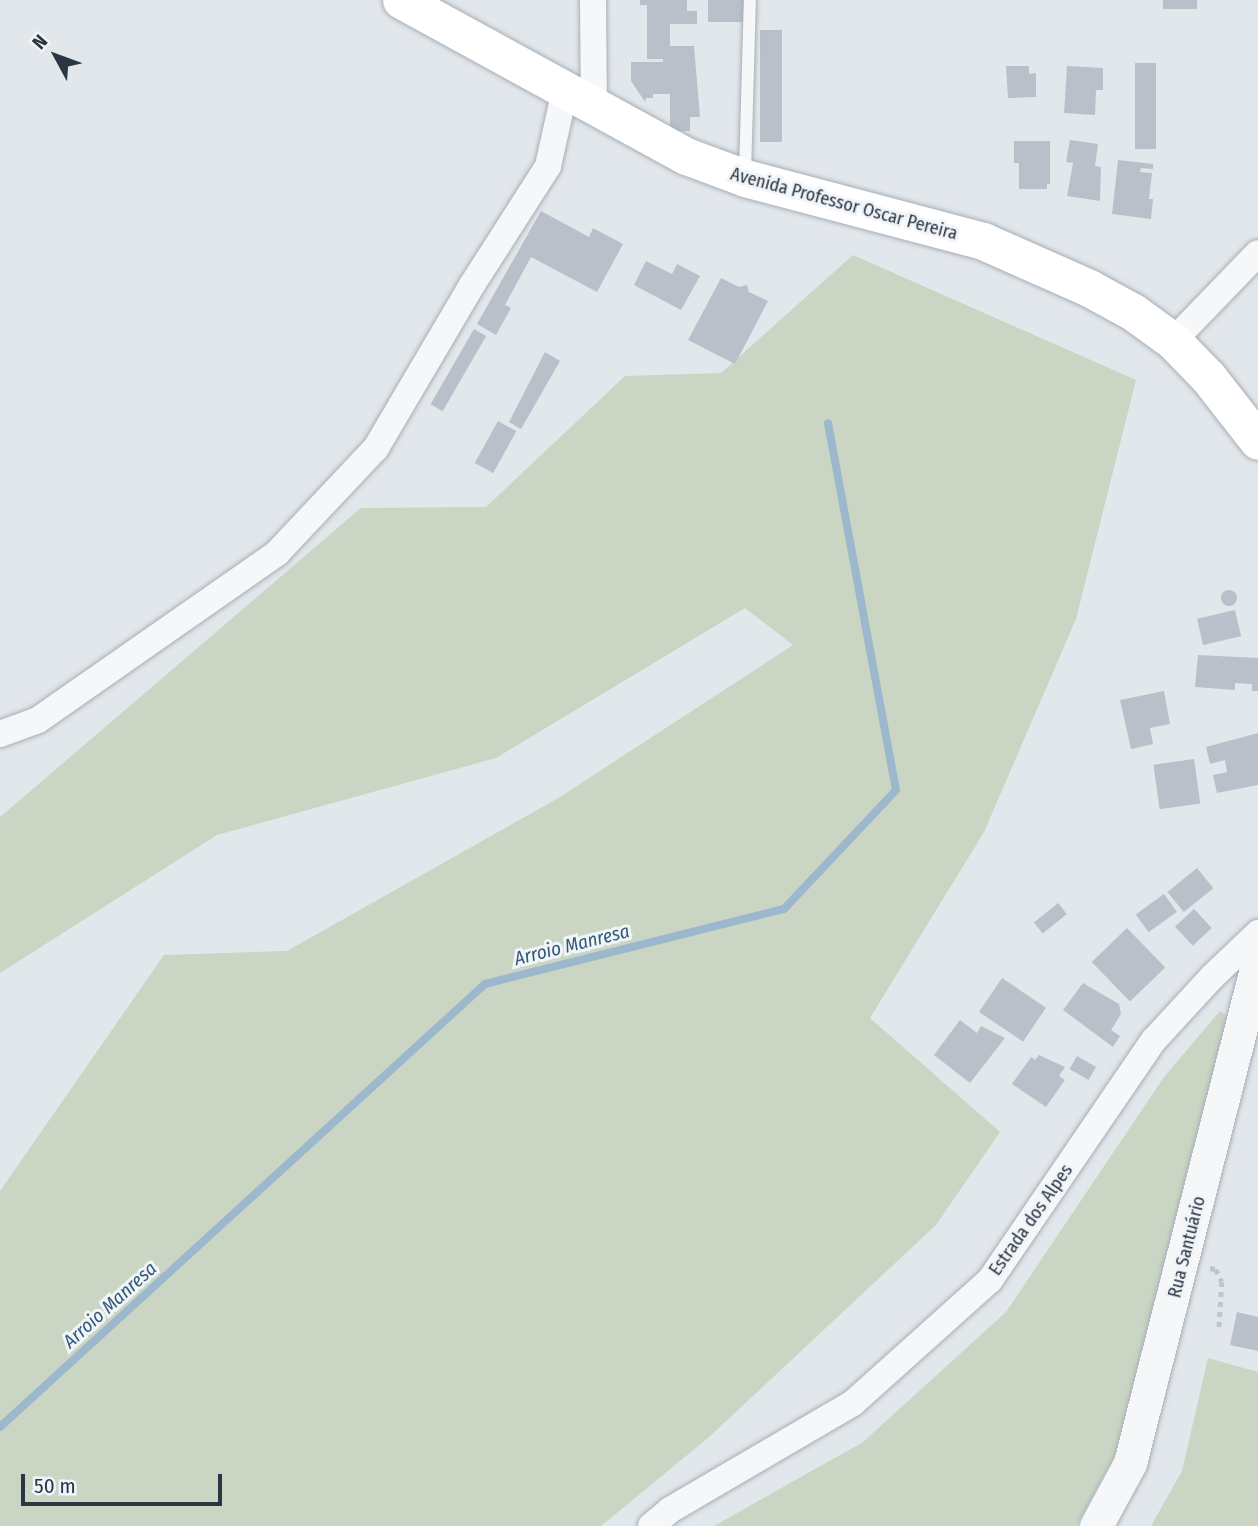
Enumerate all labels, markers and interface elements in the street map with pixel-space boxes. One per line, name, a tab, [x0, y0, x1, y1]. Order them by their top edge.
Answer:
north arrow	[21, 21, 91, 91]
text: N	[27, 30, 52, 54]
street label: Avenida Professor Oscar Pereira	[728, 163, 960, 245]
water label: Arroio Manresa	[512, 920, 632, 970]
street label: Estrada dos Alpes	[985, 1160, 1077, 1280]
street label: Rua Santuário	[1164, 1194, 1210, 1300]
water label: Arroio Manresa	[59, 1257, 161, 1353]
scale bar	[24, 1460, 226, 1504]
text: 50 m	[34, 1473, 76, 1499]

